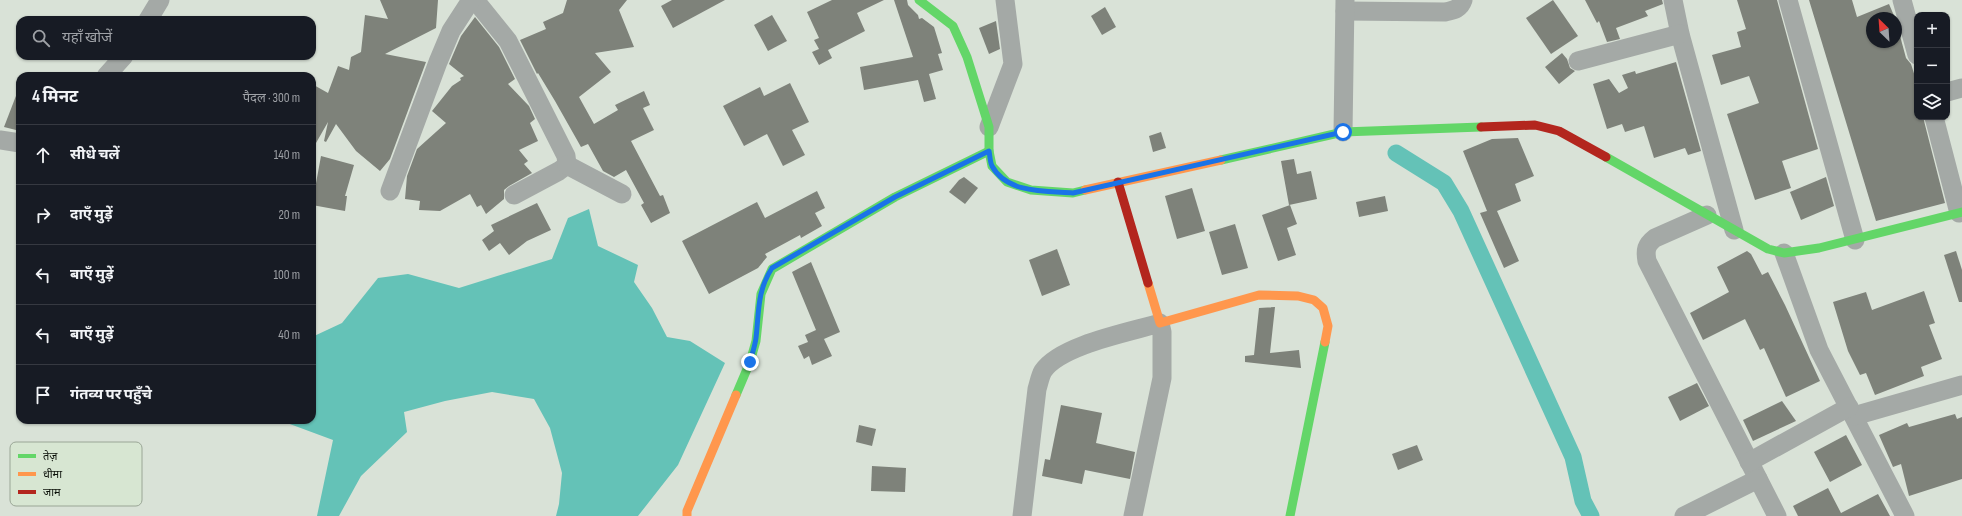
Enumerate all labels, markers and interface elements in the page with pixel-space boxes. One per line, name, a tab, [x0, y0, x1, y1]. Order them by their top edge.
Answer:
north arrow	[1866, 12, 1902, 48]
map controls	[1914, 12, 1950, 120]
button: +	[1914, 12, 1950, 48]
search box	[16, 16, 316, 60]
icon: search	[30, 27, 52, 49]
text: यहाँ खोजें	[62, 28, 112, 47]
button: −	[1914, 48, 1950, 84]
button: layers	[1914, 84, 1950, 120]
text: 4 मिनट	[32, 87, 78, 107]
text: पैदल · 300 m	[243, 90, 300, 106]
route start	[1334, 123, 1352, 141]
icon: ahead	[32, 144, 54, 166]
text: सीधे चलें	[70, 145, 120, 164]
text: 140 m	[274, 147, 300, 163]
icon: right	[32, 204, 54, 226]
text: दाएँ मुड़ें	[70, 205, 113, 224]
text: 20 m	[278, 207, 300, 223]
icon: left	[32, 264, 54, 286]
text: बाएँ मुड़ें	[70, 265, 113, 284]
text: 100 m	[273, 267, 300, 283]
icon: left	[32, 324, 54, 346]
text: बाएँ मुड़ें	[70, 325, 113, 344]
text: 40 m	[278, 327, 300, 343]
route end	[741, 353, 759, 371]
icon: arrive	[32, 384, 54, 406]
text: गंतव्य पर पहुँचे	[70, 385, 152, 404]
legend	[10, 442, 142, 506]
text: तेज़	[43, 450, 58, 463]
text: धीमा	[43, 468, 62, 481]
text: जाम	[43, 486, 61, 499]

